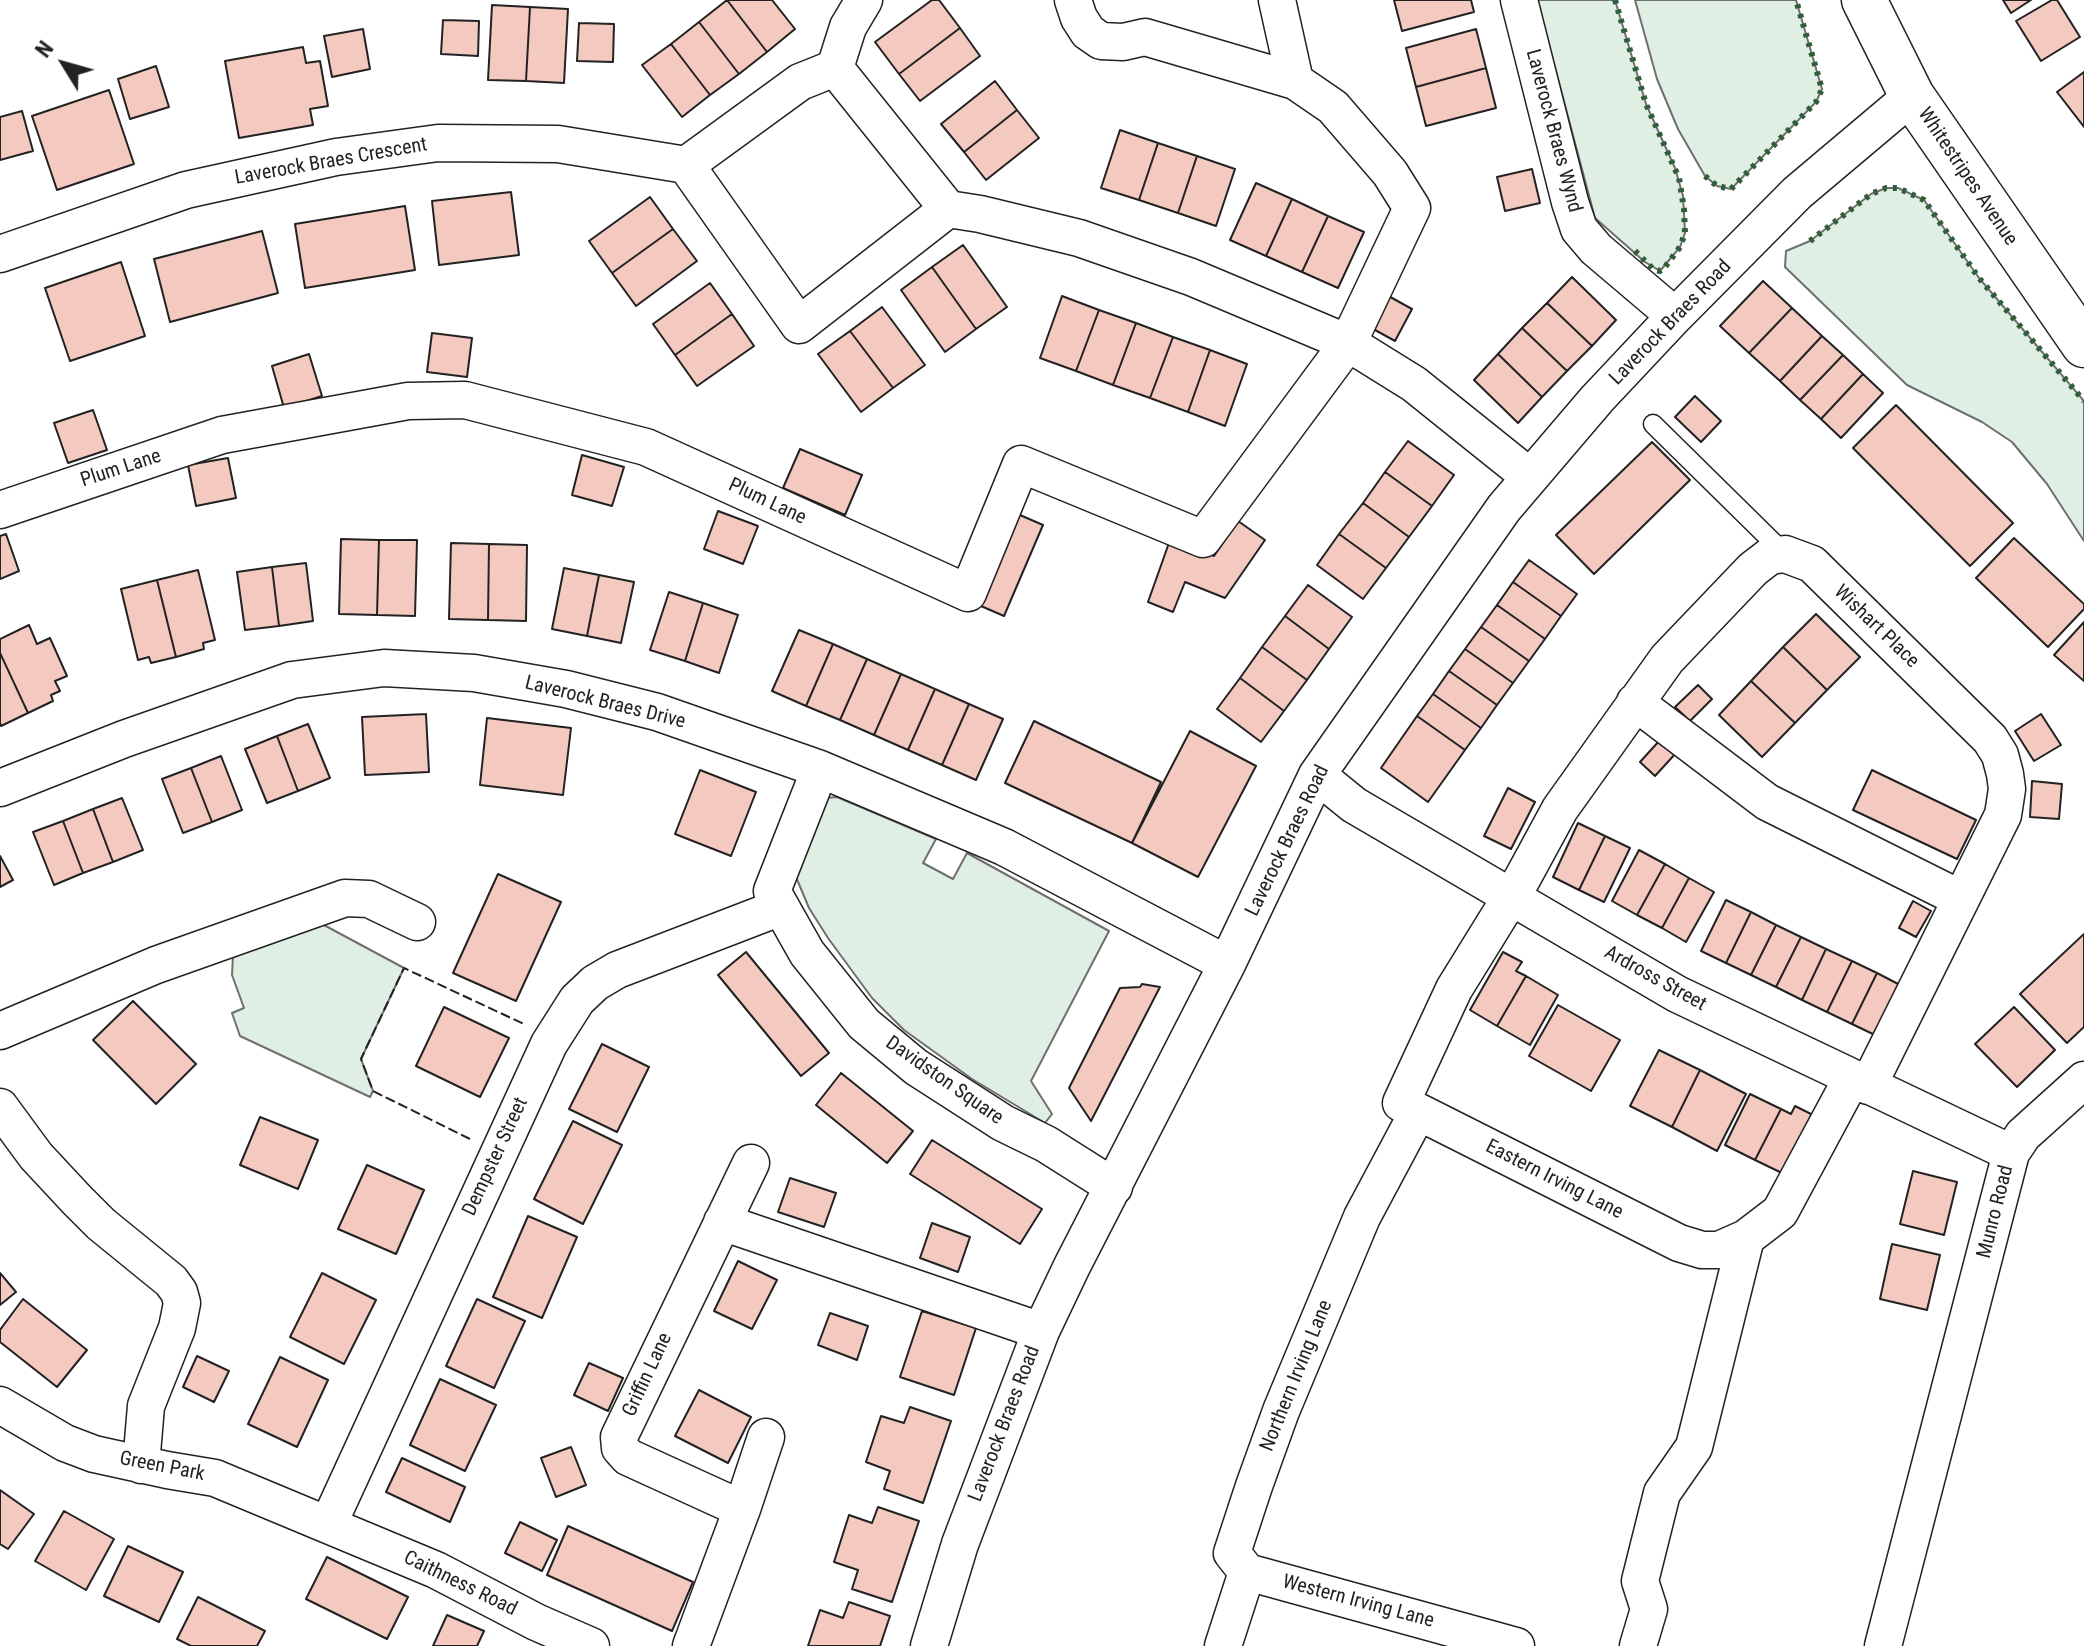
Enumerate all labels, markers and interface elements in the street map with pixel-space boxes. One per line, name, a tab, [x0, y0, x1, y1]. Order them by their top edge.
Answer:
north arrow	[24, 24, 104, 104]
text: N	[30, 36, 58, 62]
street label: Laverock Braes Wynd	[1520, 47, 1586, 215]
street label: Whitestripes Avenue	[1912, 104, 2022, 250]
street label: Laverock Braes Crescent	[233, 133, 429, 191]
street label: Laverock Braes Road	[1605, 255, 1737, 391]
street label: Plum Lane	[78, 445, 164, 493]
street label: Plum Lane	[724, 474, 810, 530]
street label: Wishart Place	[1828, 580, 1924, 674]
street label: Laverock Braes Drive	[522, 671, 688, 735]
street label: Laverock Braes Road	[1241, 762, 1335, 920]
street label: Ardross Street	[1600, 941, 1710, 1017]
street label: Davidston Square	[881, 1032, 1007, 1130]
street label: Dempster Street	[458, 1094, 534, 1220]
street label: Eastern Irving Lane	[1481, 1135, 1627, 1225]
street label: Munro Road	[1973, 1163, 2019, 1261]
street label: Northern Irving Lane	[1256, 1297, 1338, 1455]
street label: Griffin Lane	[618, 1329, 678, 1421]
street label: Laverock Braes Road	[964, 1343, 1046, 1505]
street label: Green Park	[117, 1447, 207, 1487]
street label: Caithness Road	[399, 1546, 521, 1622]
street label: Western Irving Lane	[1280, 1570, 1436, 1634]

